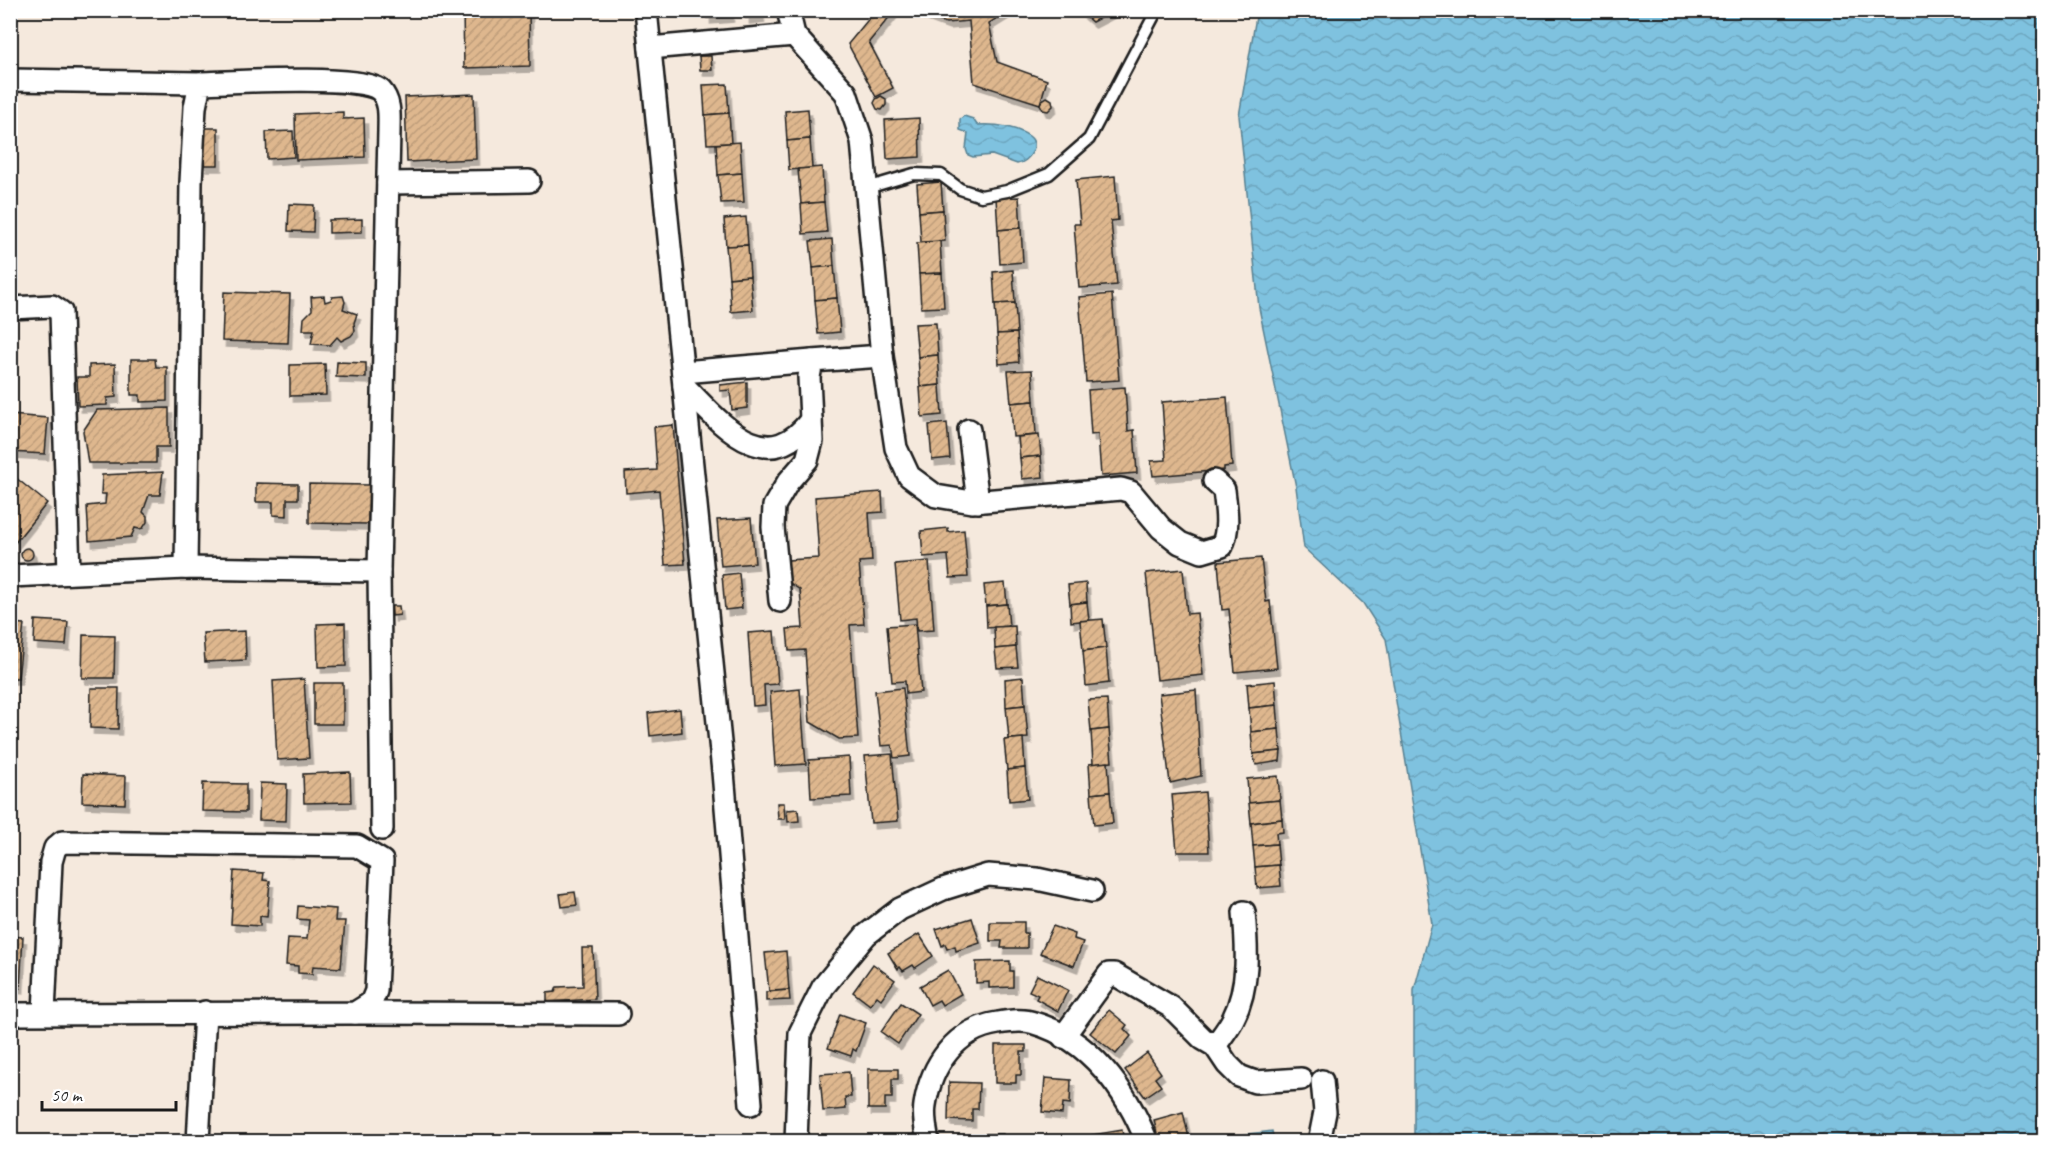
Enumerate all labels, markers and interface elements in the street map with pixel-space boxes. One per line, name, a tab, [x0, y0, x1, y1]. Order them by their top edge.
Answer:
scale bar	[42, 1074, 176, 1112]
text: 50 m	[51, 1084, 84, 1106]

